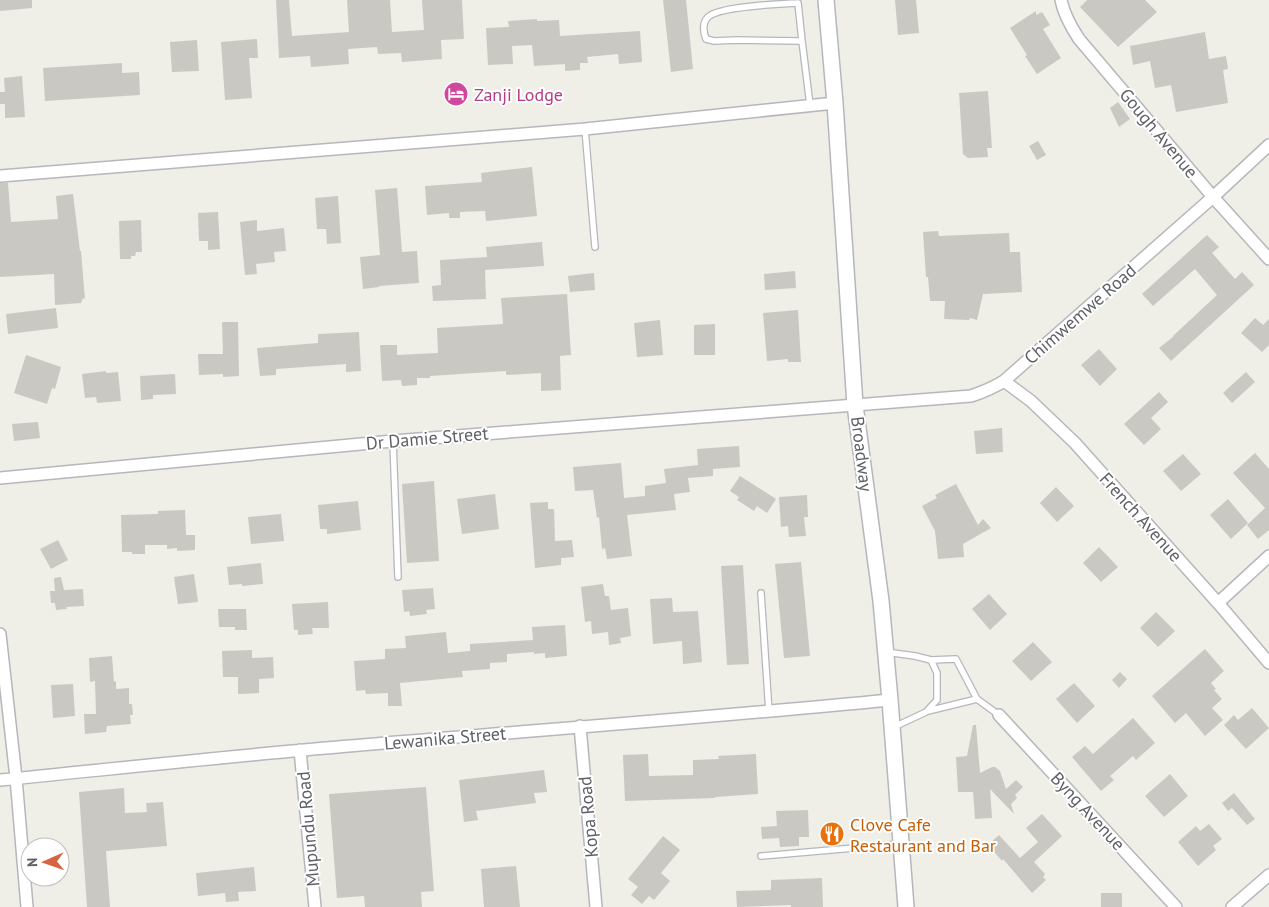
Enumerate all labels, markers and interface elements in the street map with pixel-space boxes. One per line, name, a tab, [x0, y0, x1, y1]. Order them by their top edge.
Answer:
hotel icon: Zanji Lodge	[443, 81, 469, 107]
place label: Zanji Lodge	[474, 83, 563, 106]
street label: Gough Avenue	[1115, 83, 1203, 183]
street label: Chimwemwe Road	[1019, 259, 1141, 369]
street label: Broadway	[846, 415, 878, 493]
street label: Dr Damie Street	[365, 421, 489, 455]
street label: French Avenue	[1095, 467, 1187, 567]
street label: Lewanika Street	[383, 721, 507, 755]
street label: Byng Avenue	[1046, 767, 1130, 855]
street label: Mupundu Road	[292, 770, 324, 888]
street label: Kopa Road	[573, 775, 603, 859]
place label: Clove Cafe Restaurant and Bar	[850, 813, 996, 857]
restaurant icon: Clove Cafe Restaurant and Bar	[819, 821, 845, 847]
north arrow	[20, 837, 70, 887]
text: N	[23, 858, 41, 867]

